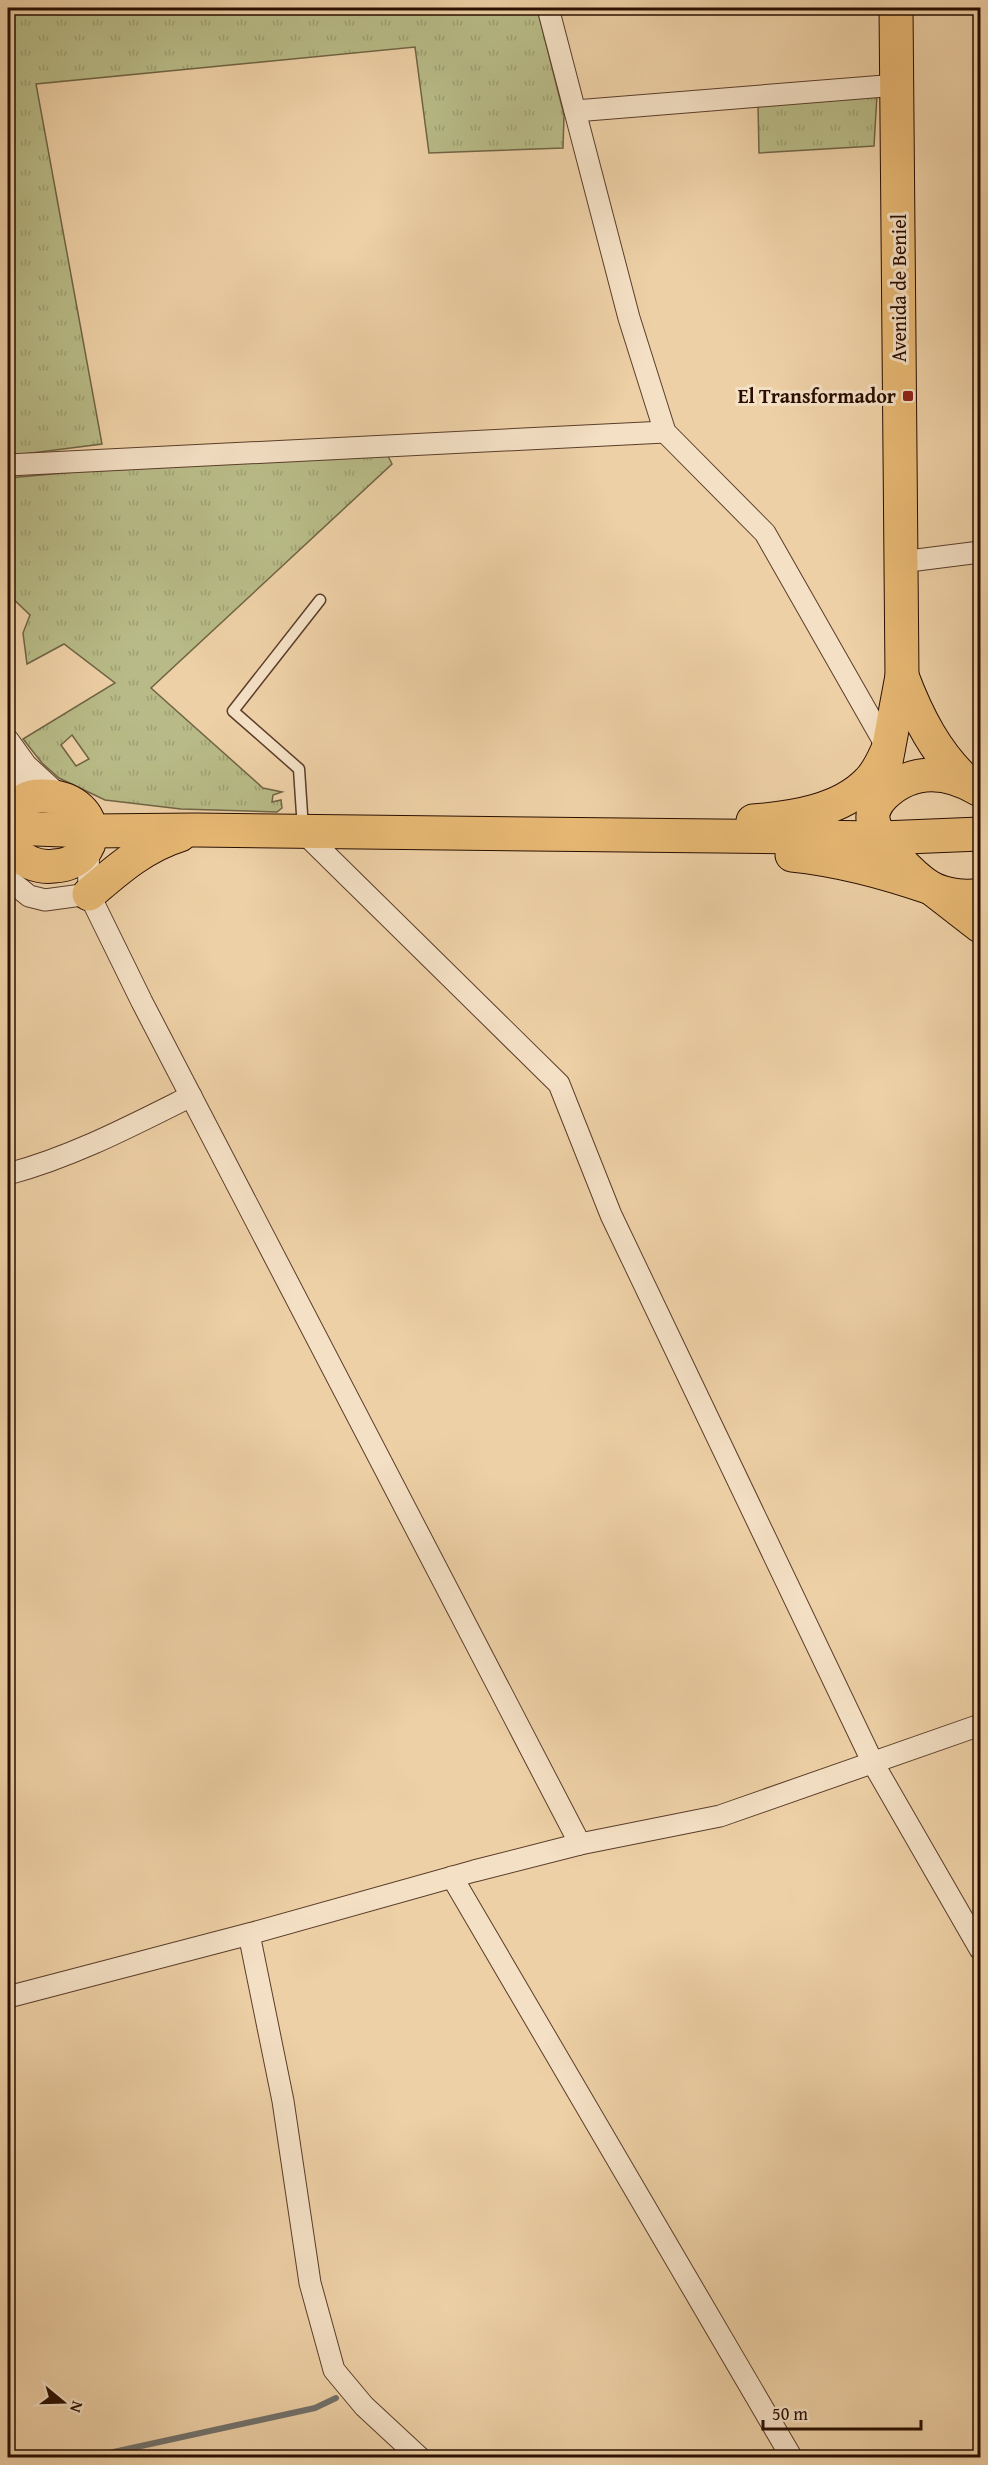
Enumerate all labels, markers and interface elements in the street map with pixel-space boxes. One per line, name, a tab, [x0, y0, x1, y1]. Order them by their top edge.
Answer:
street label: Avenida de Beniel	[884, 213, 913, 362]
place label: El Transformador	[738, 381, 896, 410]
marker: El Transformador	[901, 389, 915, 403]
north arrow	[33, 2372, 93, 2432]
scale bar	[763, 2393, 920, 2431]
text: N	[64, 2398, 90, 2416]
text: 50 m	[772, 2400, 808, 2427]

